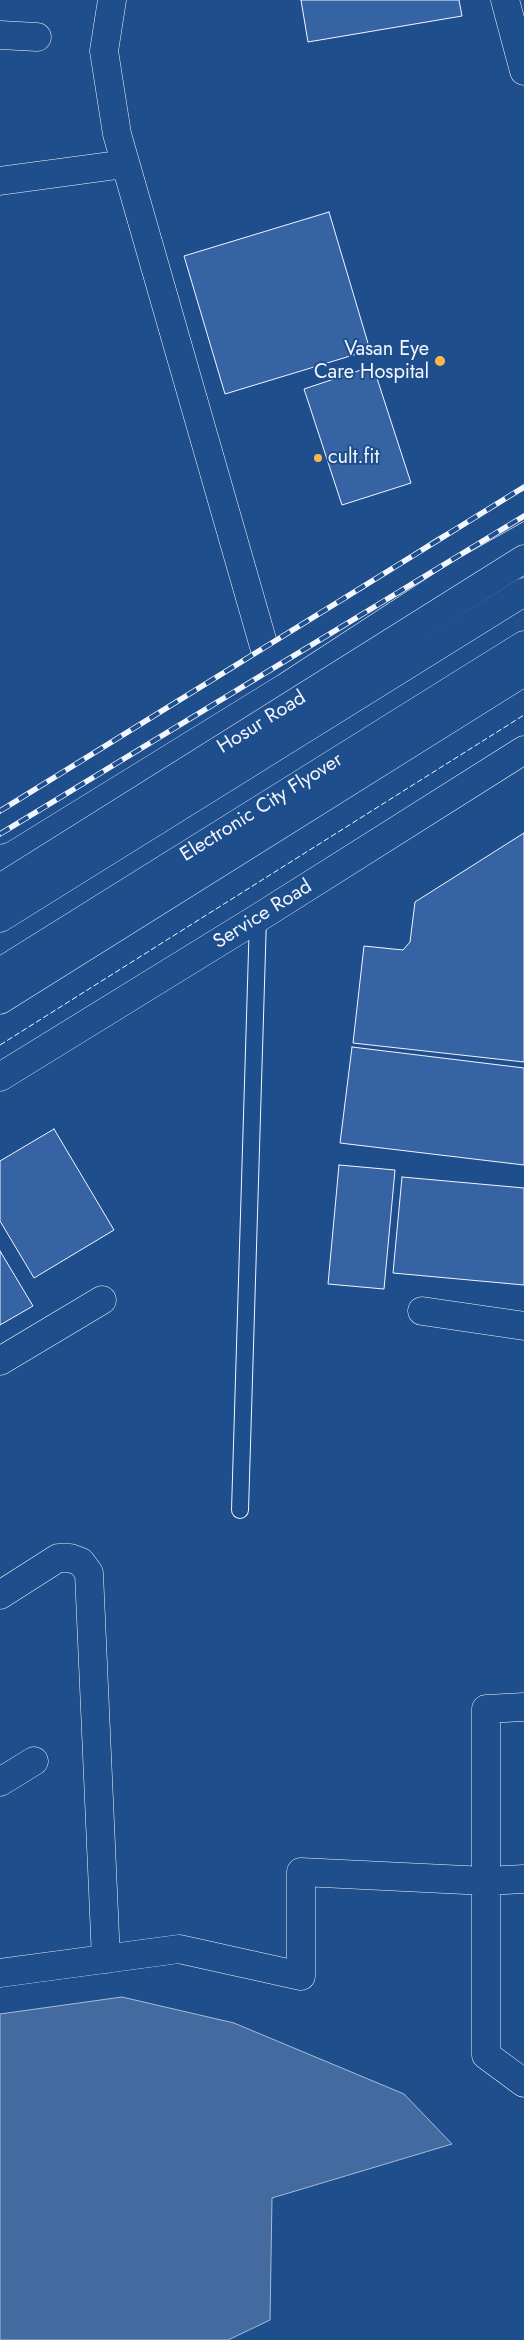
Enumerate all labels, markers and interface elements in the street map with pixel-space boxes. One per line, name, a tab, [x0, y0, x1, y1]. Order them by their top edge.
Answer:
place label: Vasan Eye Care Hospital	[314, 338, 429, 385]
marker: Vasan Eye Care Hospital	[433, 354, 447, 368]
place label: cult.fit	[328, 446, 379, 470]
marker: cult.fit	[312, 452, 324, 464]
street label: Hosur Road	[213, 686, 311, 760]
street label: Electronic City Flyover	[176, 748, 348, 868]
street label: Service Road	[209, 875, 317, 955]

